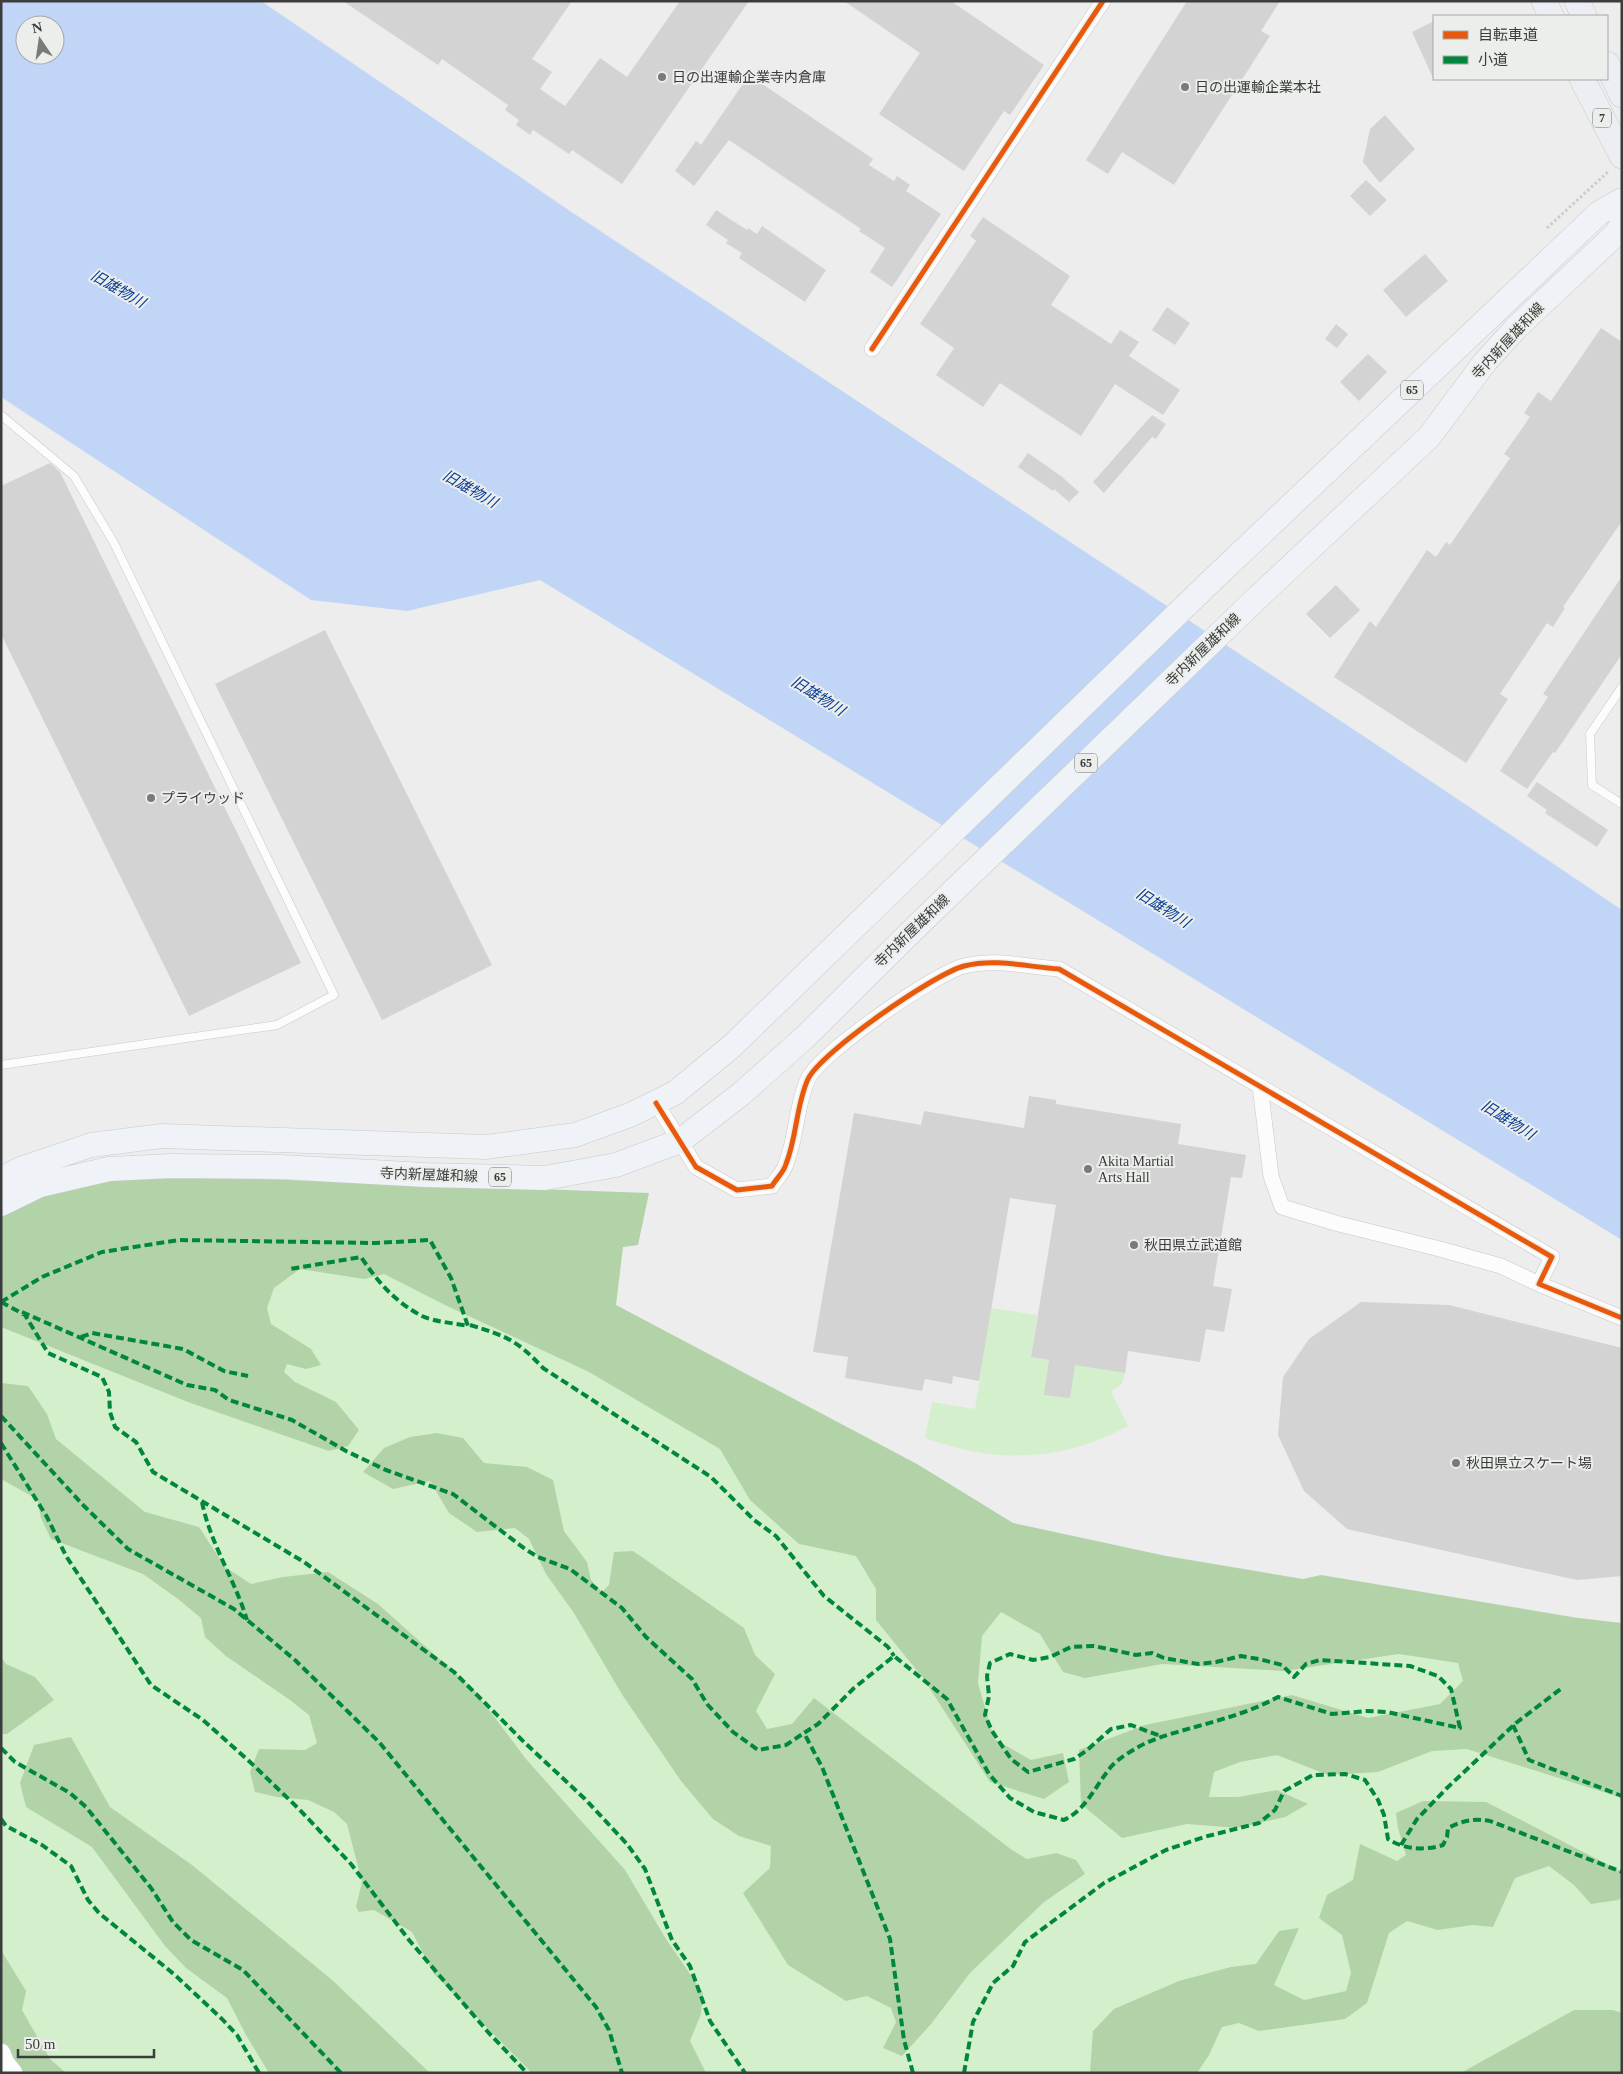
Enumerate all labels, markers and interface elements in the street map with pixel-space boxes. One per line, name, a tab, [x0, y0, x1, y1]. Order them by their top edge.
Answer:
north arrow	[15, 15, 65, 65]
legend	[1433, 15, 1608, 80]
text: N	[31, 19, 44, 36]
text: 自転車道	[1478, 27, 1538, 43]
text: 小道	[1478, 52, 1508, 68]
place label: 日の出運輸企業寺内倉庫	[672, 69, 826, 85]
marker: 日の出運輸企業寺内倉庫	[656, 71, 668, 83]
place label: 日の出運輸企業本社	[1195, 79, 1321, 95]
marker: 日の出運輸企業本社	[1179, 81, 1191, 93]
road number: 7	[1593, 109, 1611, 128]
water label: 旧雄物川	[88, 267, 150, 312]
street label: 寺内新屋雄和線	[1469, 300, 1547, 382]
road number: 65	[1401, 380, 1423, 400]
water label: 旧雄物川	[440, 467, 502, 512]
street label: 寺内新屋雄和線	[1163, 611, 1243, 689]
water label: 旧雄物川	[788, 673, 849, 720]
road number: 65	[1075, 754, 1097, 772]
place label: プライウッド	[161, 791, 245, 806]
marker: プライウッド	[145, 792, 157, 804]
water label: 旧雄物川	[1133, 885, 1194, 932]
street label: 寺内新屋雄和線	[872, 892, 952, 970]
water label: 旧雄物川	[1478, 1097, 1539, 1144]
place label: Akita Martial Arts Hall	[1098, 1154, 1174, 1185]
marker: Akita Martial Arts Hall	[1082, 1163, 1094, 1175]
street label: 寺内新屋雄和線	[380, 1166, 478, 1184]
road number: 65	[489, 1168, 511, 1186]
place label: 秋田県立武道館	[1144, 1238, 1242, 1253]
marker: 秋田県立武道館	[1128, 1239, 1140, 1251]
place label: 秋田県立スケート場	[1466, 1456, 1592, 1471]
marker: 秋田県立スケート場	[1450, 1457, 1462, 1469]
scale bar	[18, 2026, 154, 2058]
text: 50 m	[25, 2036, 56, 2052]

